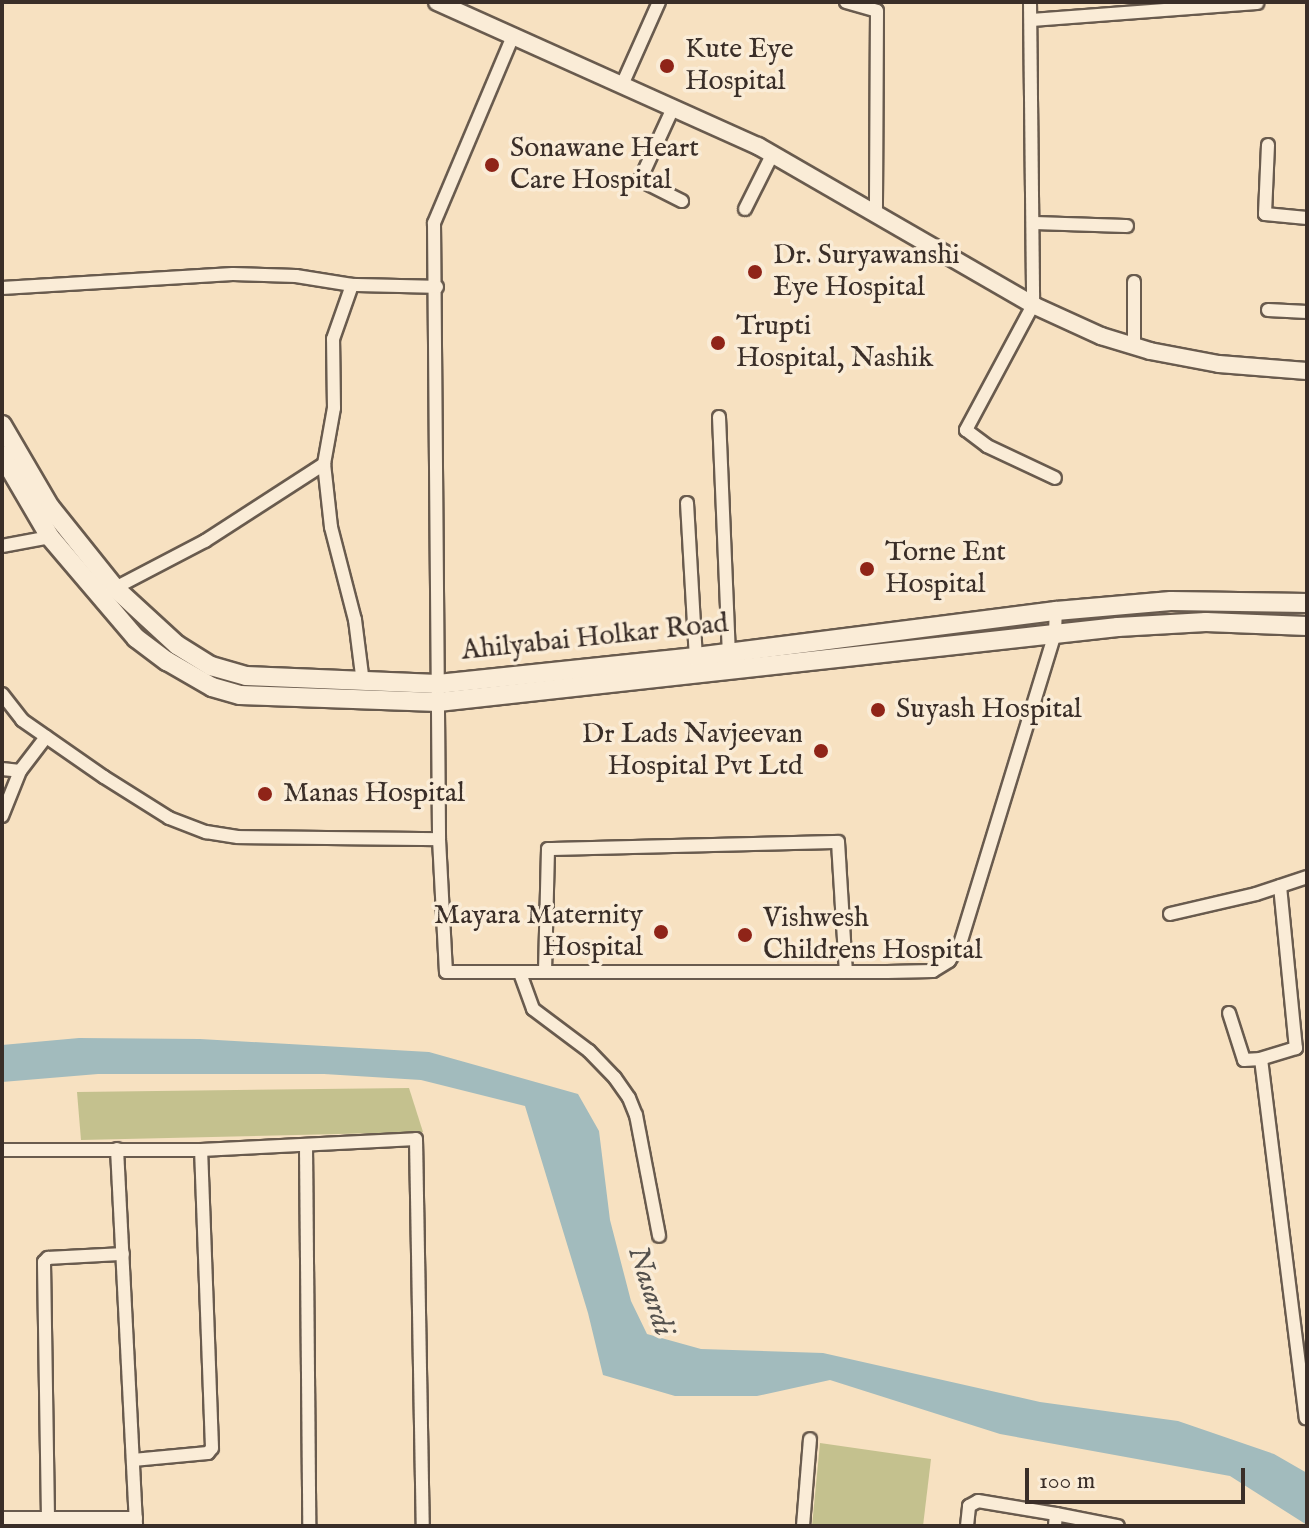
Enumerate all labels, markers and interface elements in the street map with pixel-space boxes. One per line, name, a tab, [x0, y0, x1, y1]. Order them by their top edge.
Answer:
place label: Kute Eye Hospital	[685, 33, 794, 99]
marker: Kute Eye Hospital	[656, 55, 678, 77]
place label: Sonawane Heart Care Hospital	[510, 132, 699, 198]
marker: Sonawane Heart Care Hospital	[481, 154, 503, 176]
place label: Dr. Suryawanshi Eye Hospital	[773, 239, 960, 305]
marker: Dr. Suryawanshi Eye Hospital	[744, 261, 766, 283]
place label: Trupti Hospital, Nashik	[736, 310, 933, 376]
marker: Trupti Hospital, Nashik	[707, 332, 729, 354]
place label: Torne Ent Hospital	[885, 536, 1006, 602]
marker: Torne Ent Hospital	[856, 558, 878, 580]
street label: Ahilyabai Holkar Road	[460, 607, 730, 669]
place label: Suyash Hospital	[896, 693, 1082, 727]
marker: Suyash Hospital	[867, 699, 889, 721]
place label: Dr Lads Navjeevan Hospital Pvt Ltd	[582, 718, 803, 784]
marker: Dr Lads Navjeevan Hospital Pvt Ltd	[810, 740, 832, 762]
place label: Manas Hospital	[283, 777, 465, 811]
marker: Manas Hospital	[254, 783, 276, 805]
place label: Mayara Maternity Hospital	[434, 899, 643, 965]
place label: Vishwesh Childrens Hospital	[763, 902, 982, 968]
marker: Mayara Maternity Hospital	[650, 921, 672, 943]
marker: Vishwesh Childrens Hospital	[734, 924, 756, 946]
water label: Nasardi	[619, 1242, 681, 1340]
scale bar	[1029, 1452, 1249, 1502]
text: 100 m	[1039, 1466, 1095, 1497]

